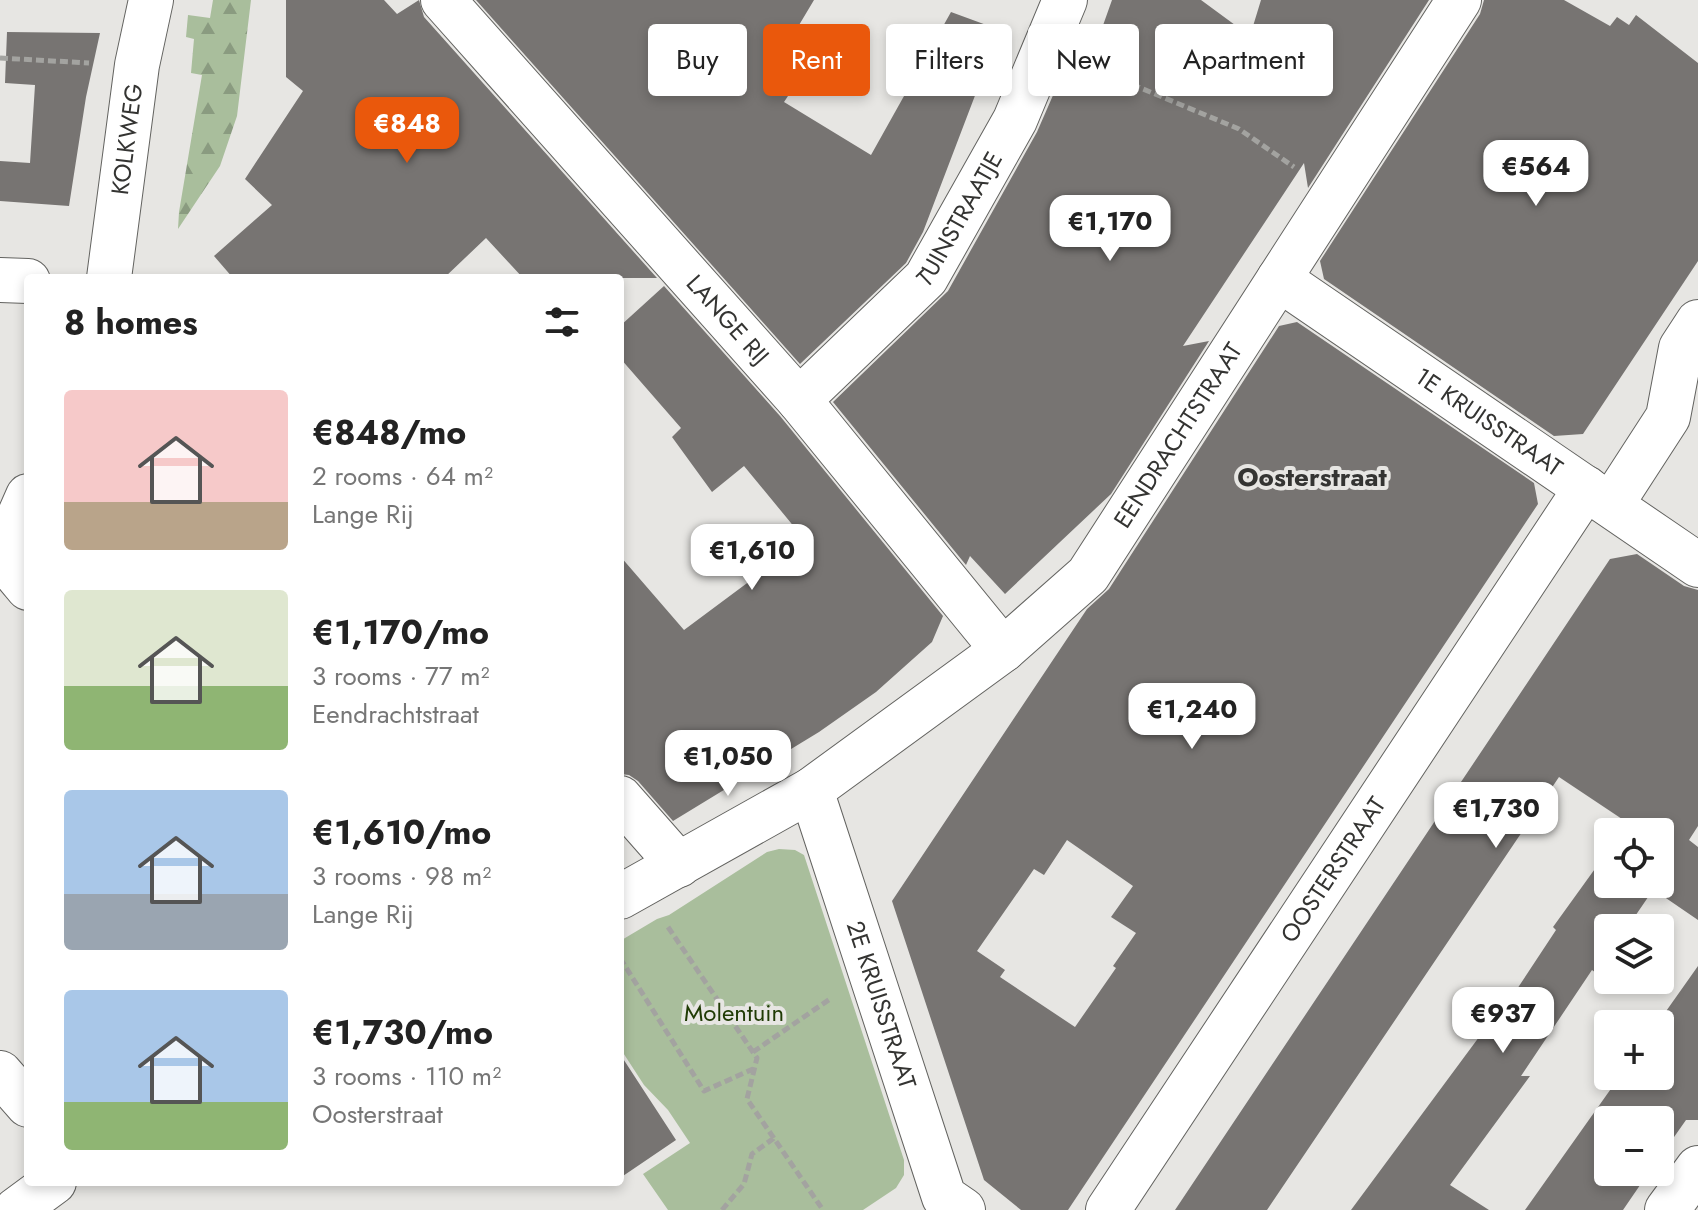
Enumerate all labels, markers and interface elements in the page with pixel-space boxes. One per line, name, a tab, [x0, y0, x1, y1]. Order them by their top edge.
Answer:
chip: Buy	[648, 24, 747, 96]
chip: Rent	[763, 24, 870, 96]
chip: Filters	[886, 24, 1012, 96]
chip: New	[1028, 24, 1139, 96]
chip: Apartment	[1155, 24, 1333, 96]
street label: KOLKWEG	[102, 81, 151, 197]
pin: €848	[360, 97, 454, 165]
text: €848	[373, 104, 441, 142]
pin: €564	[1489, 140, 1583, 208]
street label: TUINSTRAATJE	[909, 145, 1011, 295]
text: €564	[1501, 147, 1571, 185]
pin: €1,170	[1045, 195, 1175, 263]
text: €1,170	[1068, 202, 1152, 240]
street label: LANGE RIJ	[678, 267, 778, 372]
text: 8 homes	[64, 298, 198, 347]
icon: filters	[540, 300, 584, 344]
street label: EENDRACHTSTRAAT	[1105, 336, 1250, 535]
street label: 1E KRUISSTRAAT	[1408, 359, 1570, 485]
text: €848/mo	[312, 408, 466, 457]
icon: home	[128, 422, 224, 518]
text: 2 rooms · 64 m²	[312, 457, 493, 495]
district label: Oosterstraat	[1237, 458, 1387, 496]
text: Lange Rij	[312, 495, 414, 533]
pin: €1,610	[687, 524, 817, 592]
text: €1,610	[709, 531, 795, 569]
text: €1,170/mo	[312, 608, 489, 657]
icon: home	[128, 622, 224, 718]
text: 3 rooms · 77 m²	[312, 657, 489, 695]
pin: €1,240	[1127, 683, 1257, 751]
text: €1,240	[1146, 690, 1238, 728]
text: Eendrachtstraat	[312, 695, 479, 733]
pin: €1,050	[663, 730, 793, 798]
text: €1,050	[683, 737, 773, 775]
pin: €1,730	[1431, 782, 1561, 850]
text: €1,730	[1452, 789, 1540, 827]
street label: OOSTERSTRAAT	[1272, 790, 1394, 949]
text: €1,610/mo	[312, 808, 491, 857]
map controls	[1594, 818, 1674, 1186]
button: locate	[1594, 818, 1674, 898]
icon: home	[128, 822, 224, 918]
text: 3 rooms · 98 m²	[312, 857, 491, 895]
text: Lange Rij	[312, 895, 414, 933]
button: layers	[1594, 914, 1674, 994]
street label: 2E KRUISSTRAAT	[838, 916, 925, 1093]
pin: €937	[1456, 987, 1550, 1055]
text: €937	[1470, 994, 1536, 1032]
park label: Molentuin	[684, 995, 784, 1030]
text: €1,730/mo	[312, 1008, 493, 1057]
button: +	[1594, 1010, 1674, 1090]
icon: home	[128, 1022, 224, 1118]
text: 3 rooms · 110 m²	[312, 1057, 501, 1095]
text: Oosterstraat	[312, 1095, 443, 1133]
button: −	[1594, 1106, 1674, 1186]

